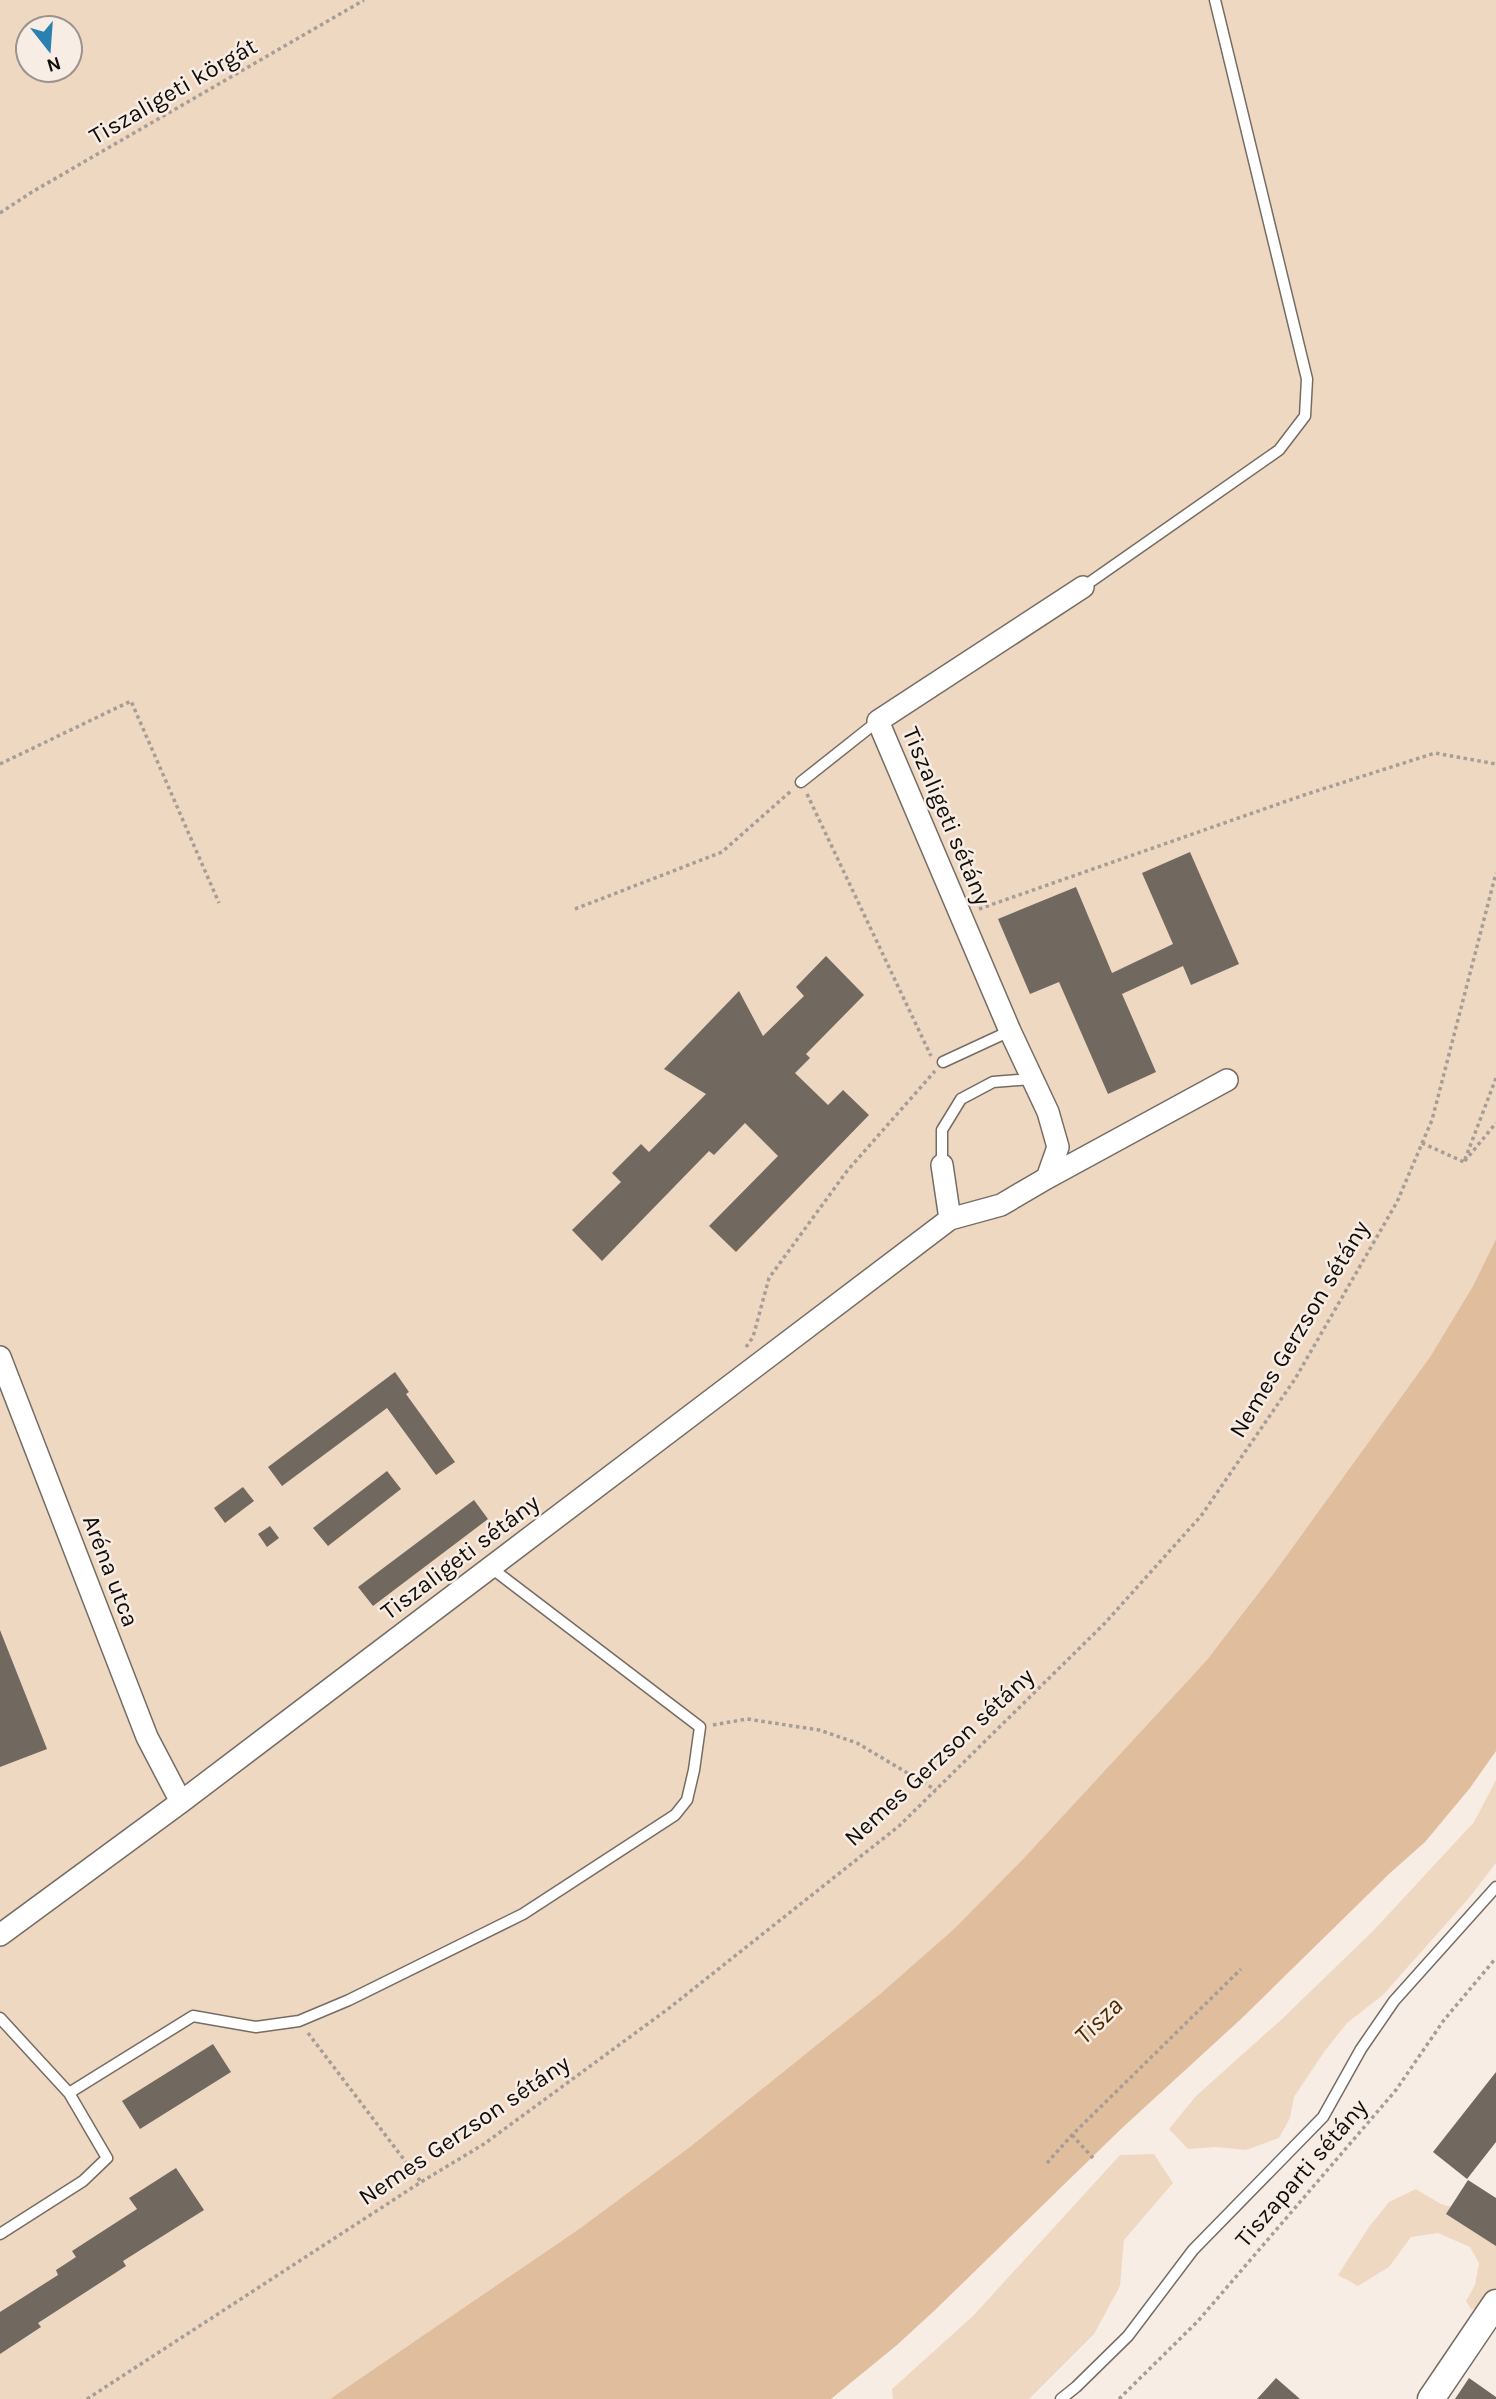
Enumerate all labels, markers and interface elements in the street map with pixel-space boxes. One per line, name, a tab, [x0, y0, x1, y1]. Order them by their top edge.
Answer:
north arrow	[14, 14, 84, 84]
street label: Tiszaligeti körgát	[84, 32, 262, 150]
text: N	[44, 52, 63, 77]
street label: Tiszaligeti sétány	[897, 723, 997, 909]
street label: Nemes Gerzson sétány	[1223, 1215, 1375, 1443]
street label: Tiszaligeti sétány	[375, 1488, 545, 1626]
street label: Aréna utca	[77, 1511, 145, 1631]
street label: Nemes Gerzson sétány	[839, 1662, 1039, 1852]
water label: Tisza	[1068, 1990, 1129, 2051]
street label: Nemes Gerzson sétány	[353, 2049, 575, 2211]
street label: Tiszaparti sétány	[1229, 2093, 1373, 2253]

